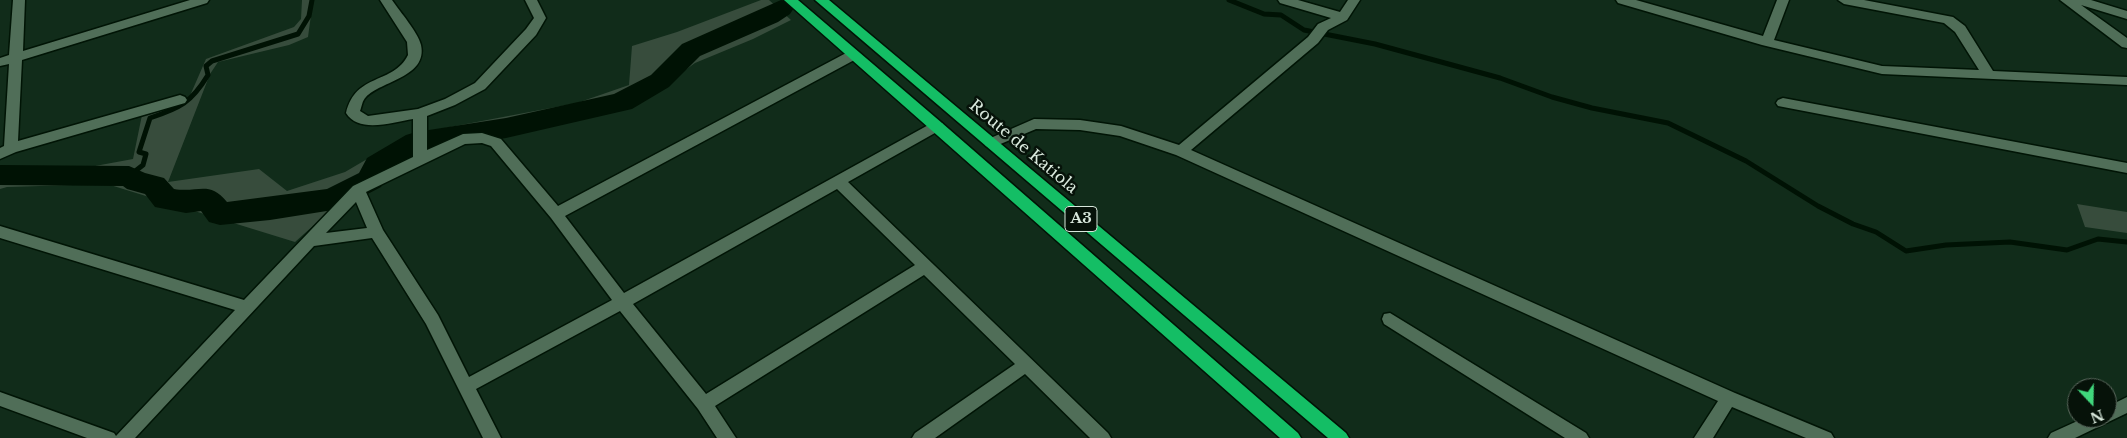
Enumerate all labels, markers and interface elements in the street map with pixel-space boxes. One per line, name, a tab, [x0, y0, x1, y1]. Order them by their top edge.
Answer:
street label: Route de Katiola	[965, 96, 1081, 198]
road number: A3	[1065, 206, 1097, 232]
north arrow	[2067, 378, 2117, 428]
text: N	[2088, 405, 2106, 427]

